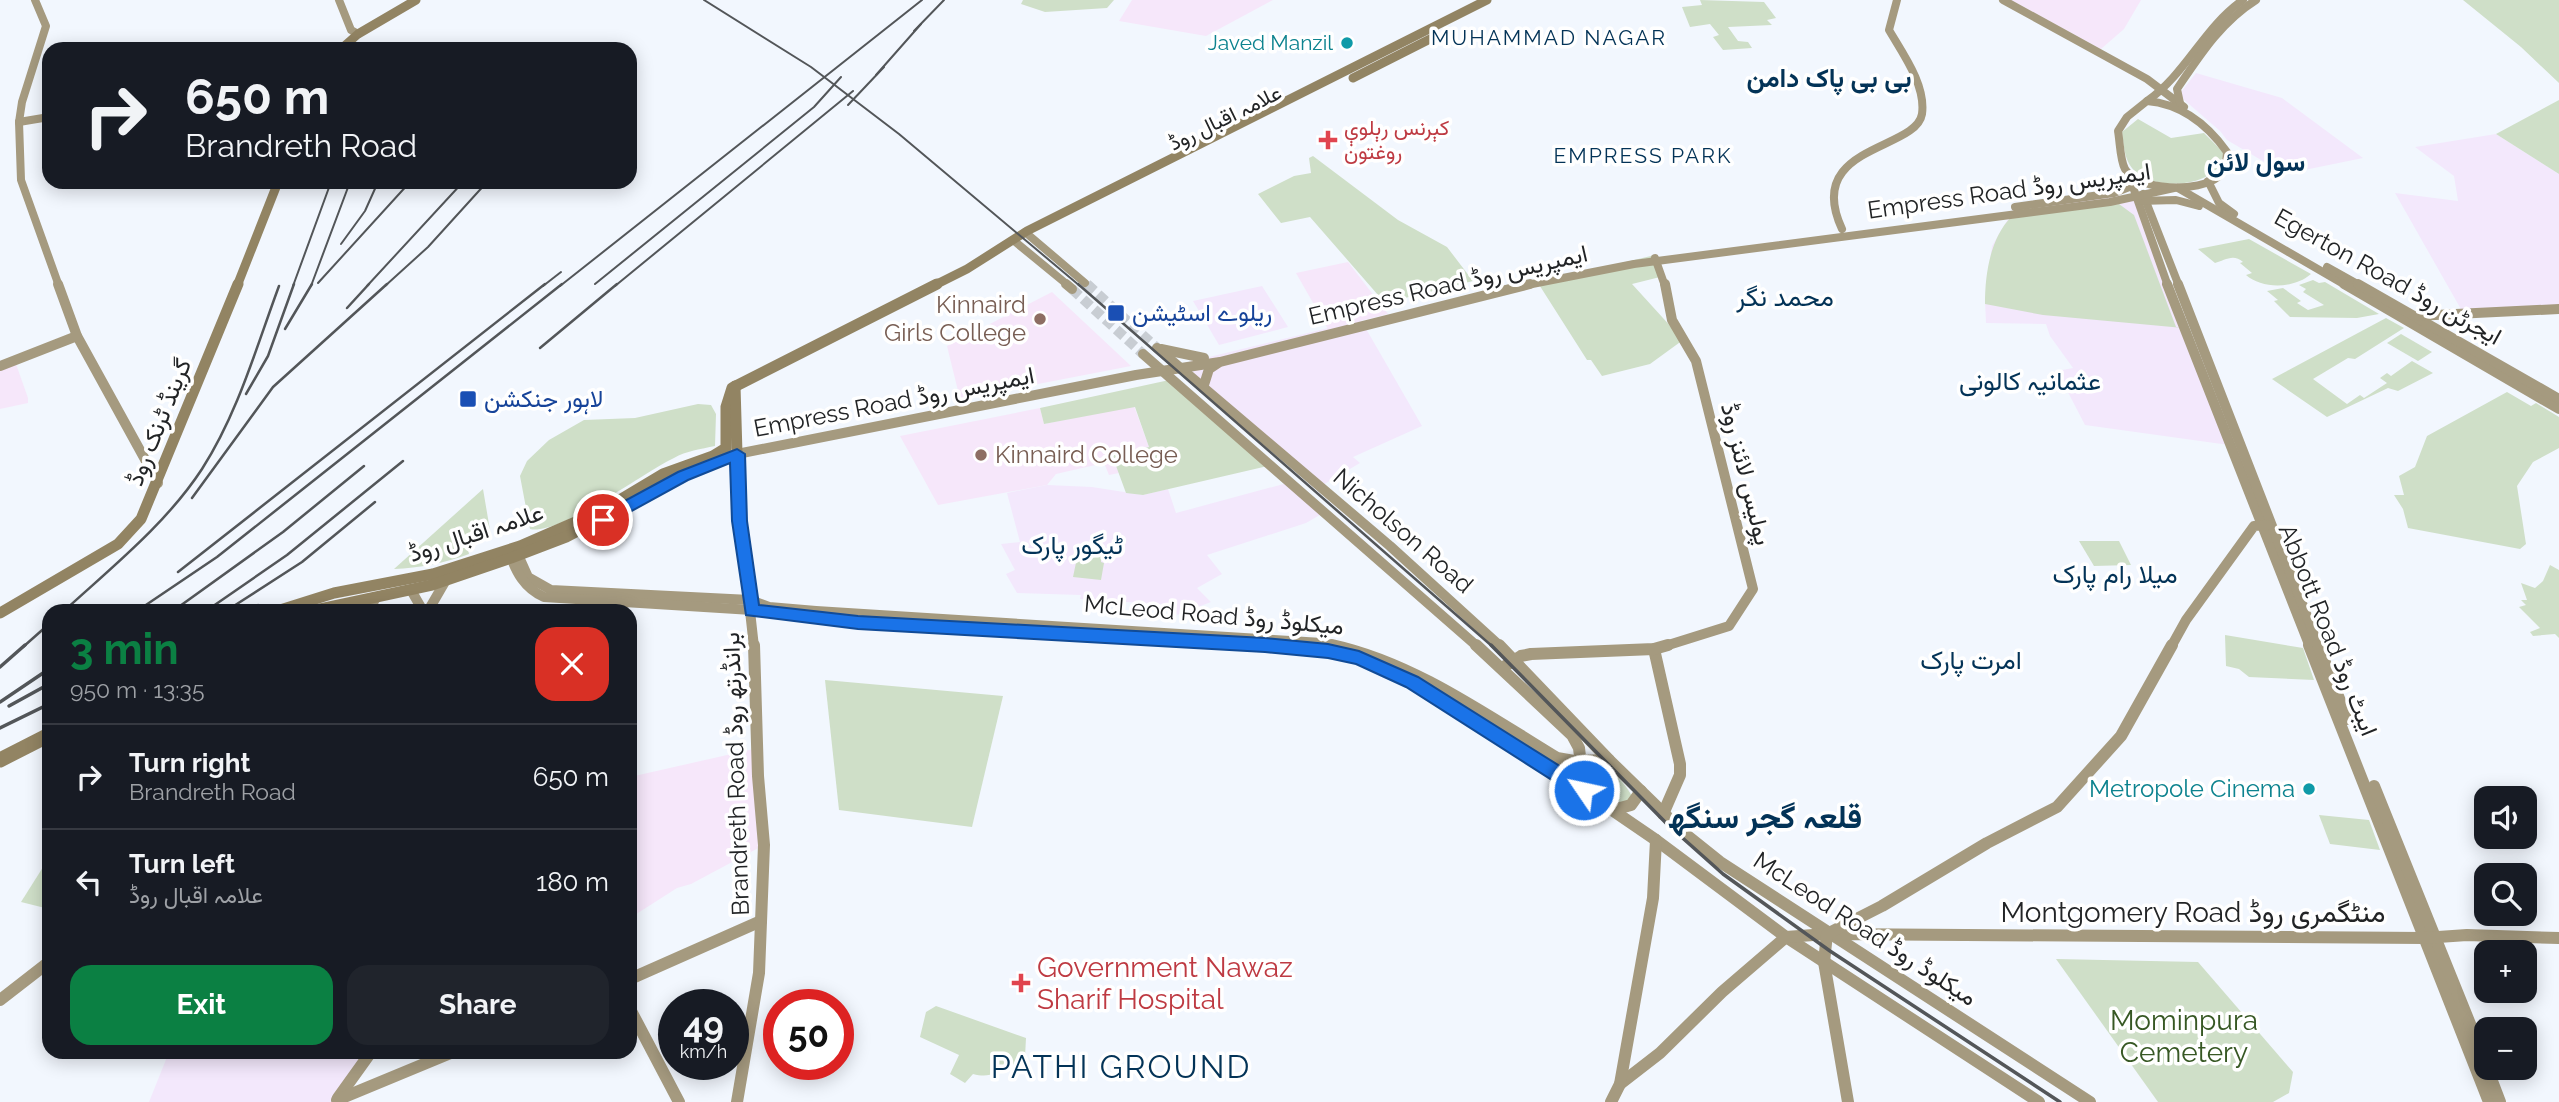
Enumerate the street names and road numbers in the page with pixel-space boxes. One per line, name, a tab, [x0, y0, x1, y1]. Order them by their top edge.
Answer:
street label: علامہ اقبال روڈ	[1164, 80, 1286, 156]
street label: Empress Road ایمپریس روڈ	[1866, 156, 2153, 227]
street label: Egerton Road ایجرٹن روڈ	[2269, 202, 2507, 352]
street label: Empress Road ایمپریس روڈ	[1306, 238, 1591, 333]
street label: گرینڈ ٹرنک روڈ	[120, 354, 198, 490]
street label: Empress Road ایمپریس روڈ	[751, 360, 1037, 445]
street label: پولیس لائنز روڈ	[1713, 400, 1778, 548]
street label: Nicholson Road	[1328, 462, 1479, 599]
street label: علامہ اقبال روڈ	[405, 497, 547, 569]
street label: Abbott Road ایبٹ روڈ	[2272, 520, 2384, 740]
street label: McLeod Road میکلوڈ روڈ	[1083, 589, 1345, 641]
street label: Brandreth Road برانڈرتھ روڈ	[716, 632, 756, 916]
street label: McLeod Road میکلوڈ روڈ	[1748, 845, 1982, 1013]
street label: Montgomery Road منٹگمری روڈ	[2000, 896, 2386, 930]

